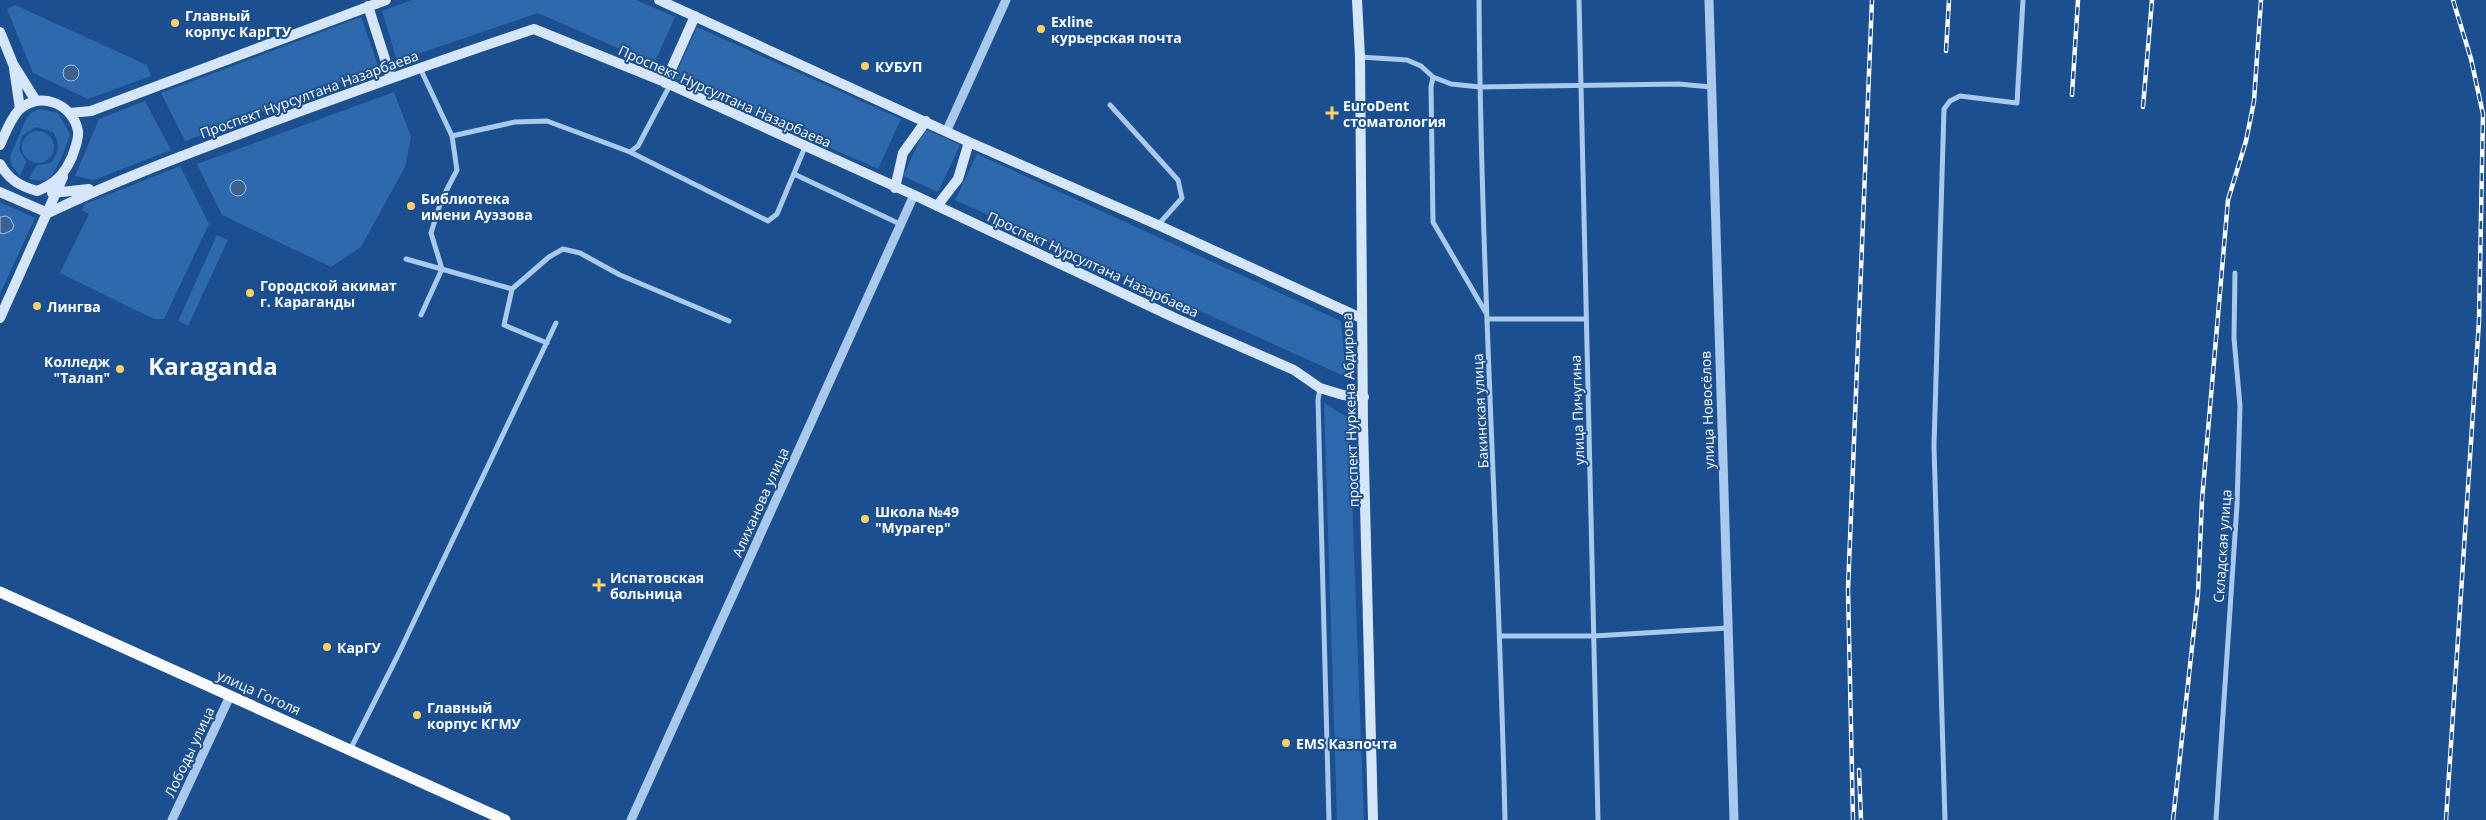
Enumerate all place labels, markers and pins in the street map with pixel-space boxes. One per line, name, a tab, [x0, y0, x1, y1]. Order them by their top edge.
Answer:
place label: Главный корпус КарГТУ	[185, 6, 292, 41]
place label: Exline курьерская почта	[1051, 12, 1182, 47]
marker: Главный корпус КарГТУ	[169, 17, 181, 29]
marker: Exline курьерская почта	[1035, 23, 1047, 35]
place label: КУБУП	[875, 57, 922, 76]
marker: КУБУП	[859, 60, 871, 72]
place label: EuroDent стоматология	[1343, 96, 1446, 131]
marker: EuroDent стоматология	[1325, 106, 1339, 120]
place label: Библиотека имени Ауэзова	[421, 189, 533, 224]
marker: Библиотека имени Ауэзова	[405, 200, 417, 212]
place label: Городской акимат г. Караганды	[260, 276, 397, 311]
marker: Городской акимат г. Караганды	[244, 287, 256, 299]
place label: Лингва	[47, 297, 101, 316]
marker: Лингва	[31, 300, 43, 312]
place label: Колледж "Талап"	[44, 352, 111, 387]
marker: Колледж "Талап"	[114, 363, 126, 375]
place label: Школа №49 "Мурагер"	[875, 502, 959, 537]
marker: Школа №49 "Мурагер"	[859, 513, 871, 525]
place label: Испатовская больница	[610, 568, 704, 603]
marker: Испатовская больница	[592, 578, 606, 592]
place label: КарГУ	[337, 638, 382, 657]
marker: КарГУ	[321, 641, 333, 653]
place label: Главный корпус КГМУ	[427, 698, 522, 733]
marker: Главный корпус КГМУ	[411, 709, 423, 721]
place label: EMS Казпочта	[1296, 734, 1397, 753]
marker: EMS Казпочта	[1280, 737, 1292, 749]

